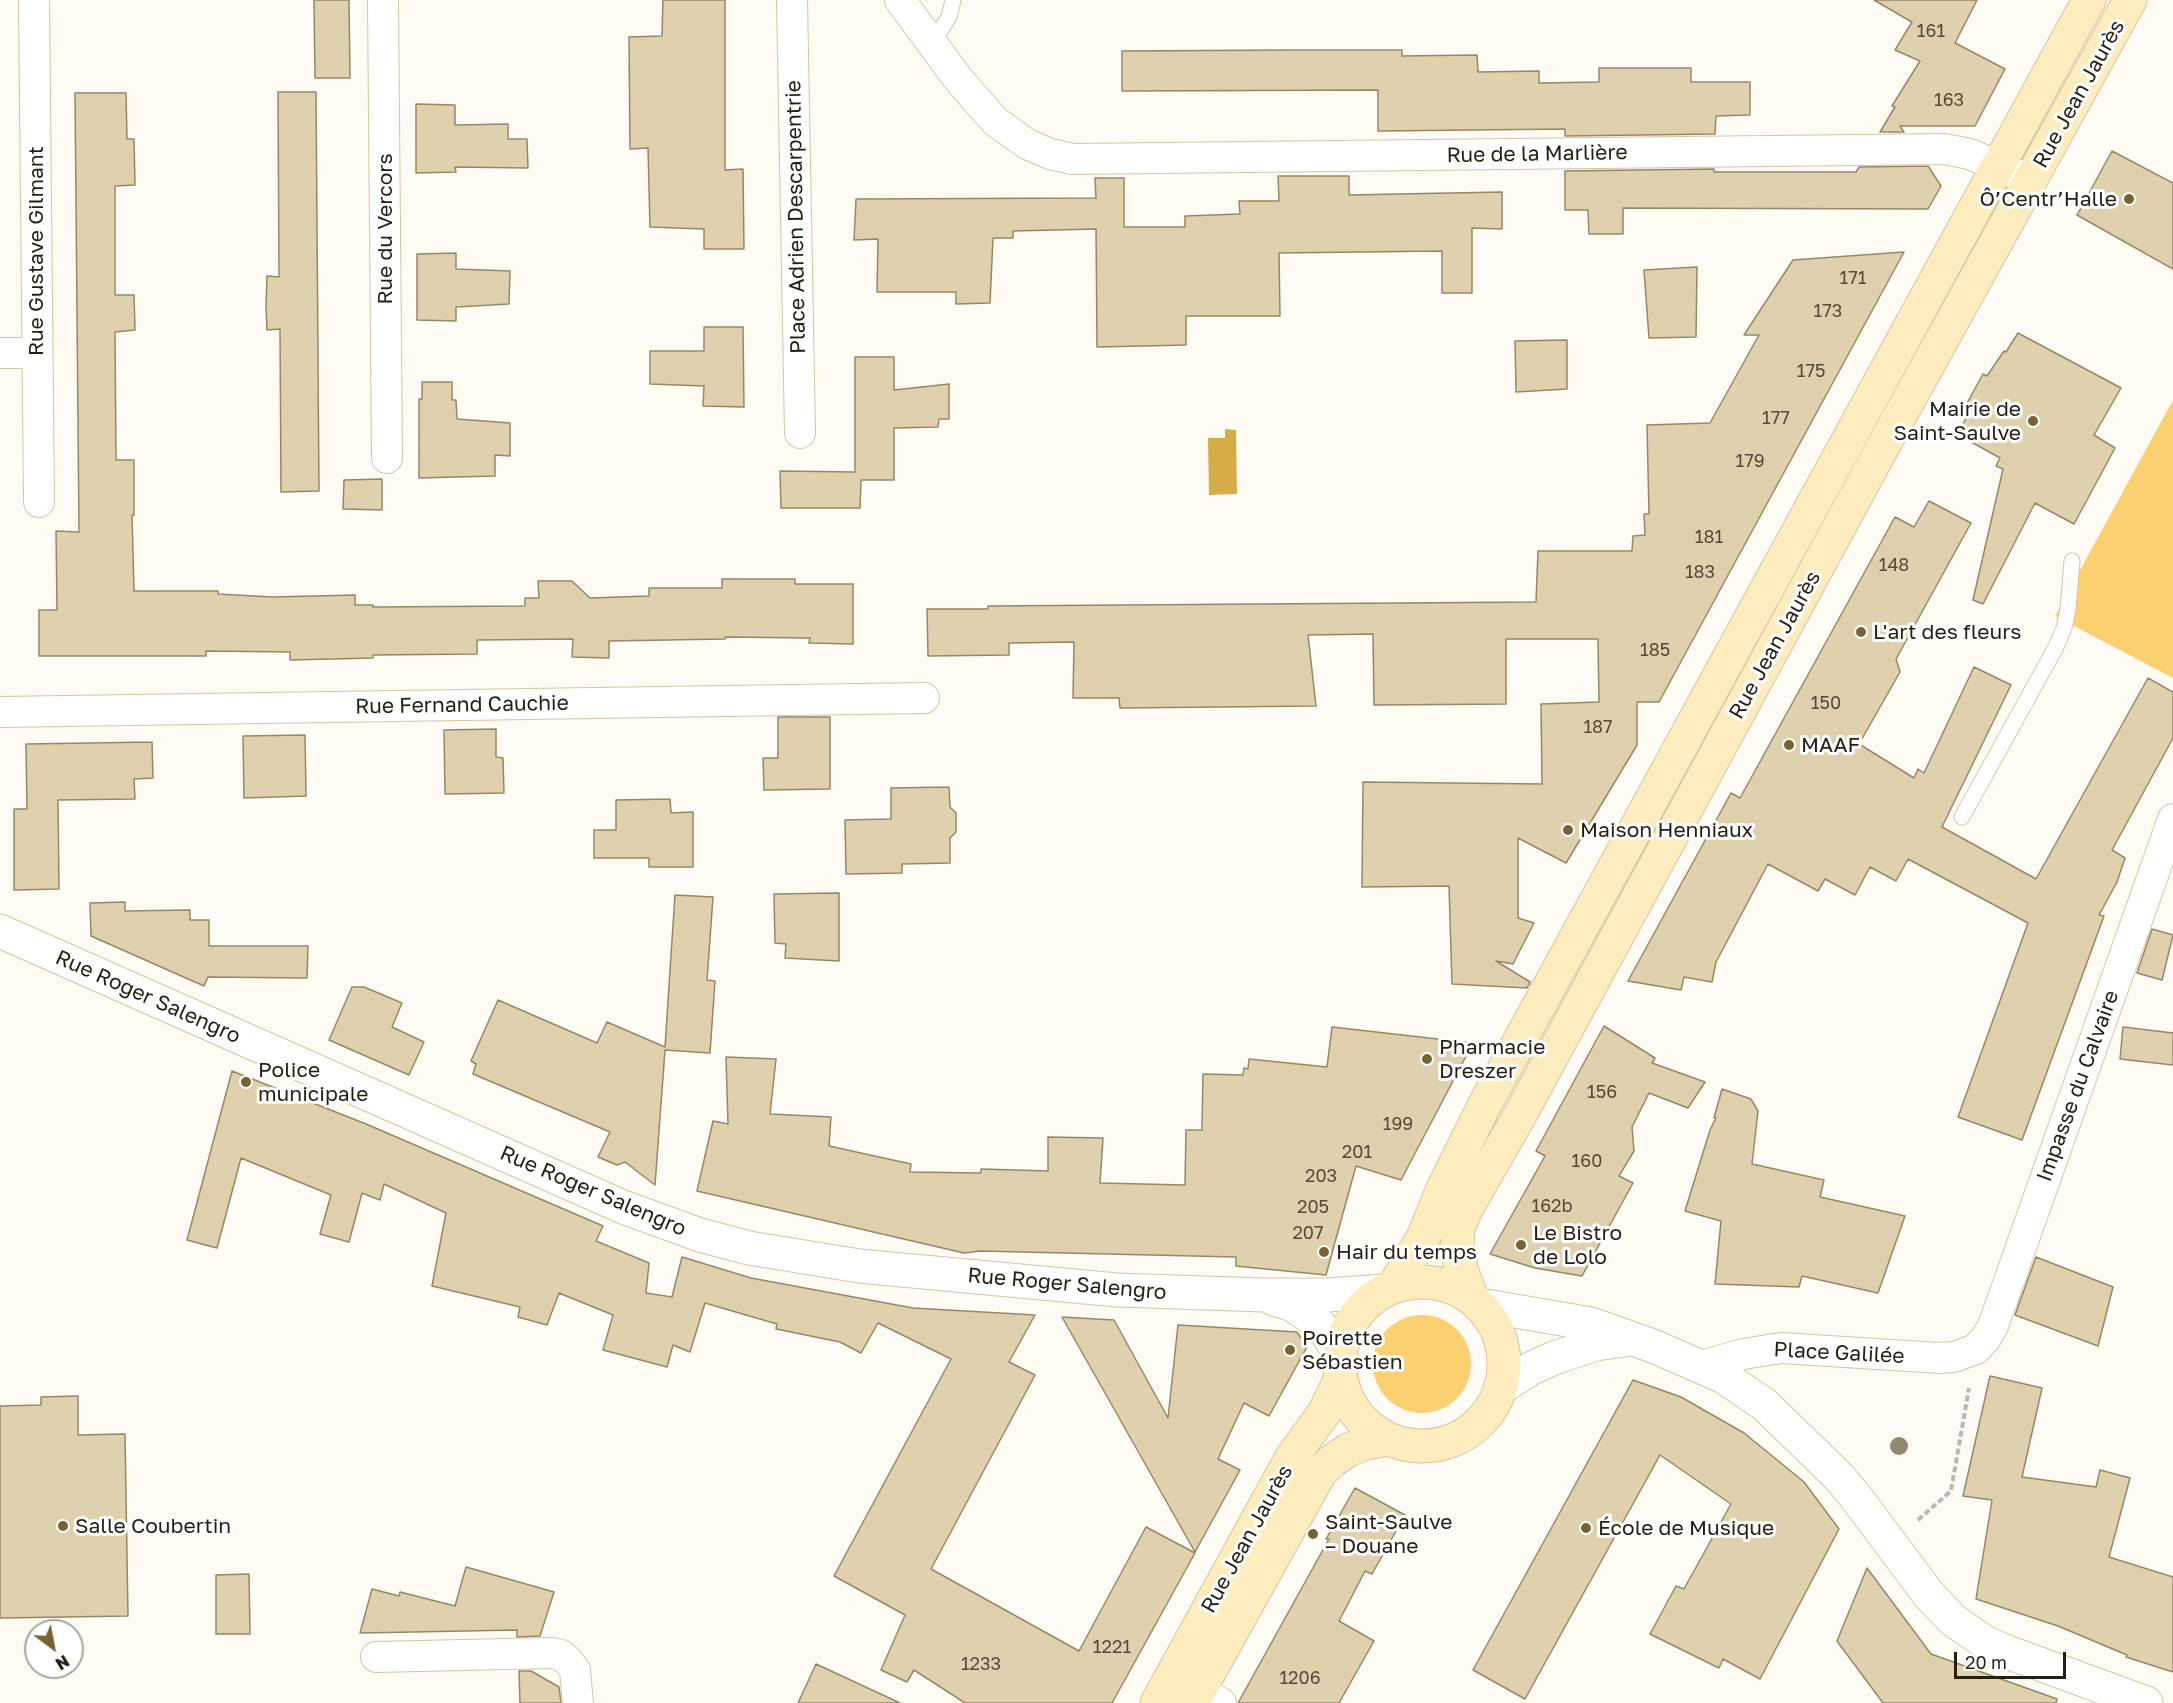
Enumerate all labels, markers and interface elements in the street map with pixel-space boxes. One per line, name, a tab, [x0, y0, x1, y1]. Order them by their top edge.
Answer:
street label: Rue Jean Jaurès	[2028, 16, 2130, 172]
house number: 161	[1917, 20, 1945, 42]
street label: Place Adrien Descarpentrie	[781, 80, 811, 354]
house number: 163	[1934, 89, 1964, 111]
street label: Rue de la Marlière	[1446, 140, 1628, 168]
street label: Rue Gustave Gilmant	[23, 146, 49, 356]
street label: Rue du Vercors	[372, 153, 398, 305]
place label: Ô’Centr’Halle	[1979, 186, 2117, 212]
marker: Ô’Centr’Halle	[2122, 192, 2136, 206]
house number: 171	[1840, 267, 1866, 289]
house number: 173	[1814, 300, 1842, 322]
house number: 175	[1797, 360, 1825, 382]
place label: Mairie de Saint-Saulve	[1894, 396, 2021, 446]
house number: 177	[1762, 407, 1790, 429]
marker: Mairie de Saint-Saulve	[2026, 414, 2040, 428]
house number: 179	[1735, 450, 1765, 472]
house number: 181	[1695, 526, 1723, 548]
house number: 148	[1879, 554, 1909, 576]
house number: 183	[1685, 561, 1715, 583]
street label: Rue Jean Jaurès	[1724, 567, 1826, 723]
place label: L'art des fleurs	[1873, 619, 2021, 645]
marker: L'art des fleurs	[1854, 625, 1868, 639]
house number: 185	[1640, 639, 1670, 661]
street label: Rue Fernand Cauchie	[355, 691, 569, 719]
house number: 150	[1811, 692, 1841, 714]
house number: 187	[1583, 716, 1613, 738]
place label: MAAF	[1801, 732, 1860, 758]
marker: MAAF	[1782, 738, 1796, 752]
place label: Maison Henniaux	[1580, 817, 1753, 843]
marker: Maison Henniaux	[1561, 823, 1575, 837]
street label: Rue Roger Salengro	[52, 945, 244, 1049]
street label: Impasse du Calvaire	[2032, 987, 2124, 1185]
place label: Pharmacie Dreszer	[1439, 1034, 1545, 1084]
marker: Pharmacie Dreszer	[1420, 1052, 1434, 1066]
place label: Police municipale	[258, 1057, 368, 1107]
marker: Police municipale	[239, 1075, 253, 1089]
house number: 156	[1587, 1081, 1617, 1103]
house number: 199	[1383, 1113, 1413, 1135]
street label: Rue Roger Salengro	[496, 1140, 690, 1242]
house number: 201	[1342, 1141, 1372, 1163]
house number: 160	[1572, 1150, 1602, 1172]
house number: 203	[1305, 1165, 1337, 1187]
house number: 162b	[1531, 1195, 1573, 1217]
house number: 205	[1297, 1196, 1329, 1218]
place label: Le Bistro de Lolo	[1533, 1220, 1622, 1270]
house number: 207	[1292, 1222, 1324, 1244]
marker: Le Bistro de Lolo	[1514, 1238, 1528, 1252]
place label: Hair du temps	[1336, 1239, 1477, 1265]
marker: Hair du temps	[1317, 1245, 1331, 1259]
street label: Rue Roger Salengro	[966, 1263, 1168, 1305]
place label: Poirette Sébastien	[1302, 1325, 1403, 1375]
street label: Place Galilée	[1773, 1337, 1905, 1369]
marker: Poirette Sébastien	[1283, 1343, 1297, 1357]
street label: Rue Jean Jaurès	[1196, 1461, 1298, 1617]
place label: Saint-Saulve – Douane	[1325, 1509, 1452, 1559]
place label: Salle Coubertin	[75, 1513, 231, 1539]
place label: École de Musique	[1598, 1515, 1774, 1541]
marker: Salle Coubertin	[56, 1519, 70, 1533]
marker: École de Musique	[1579, 1521, 1593, 1535]
marker: Saint-Saulve – Douane	[1306, 1527, 1320, 1541]
north arrow	[24, 1619, 84, 1679]
house number: 1221	[1093, 1636, 1131, 1658]
scale bar	[1957, 1640, 2070, 1678]
text: N	[52, 1651, 73, 1674]
text: 20 m	[1965, 1651, 2007, 1673]
house number: 1233	[961, 1653, 1001, 1675]
house number: 1206	[1279, 1667, 1321, 1689]

